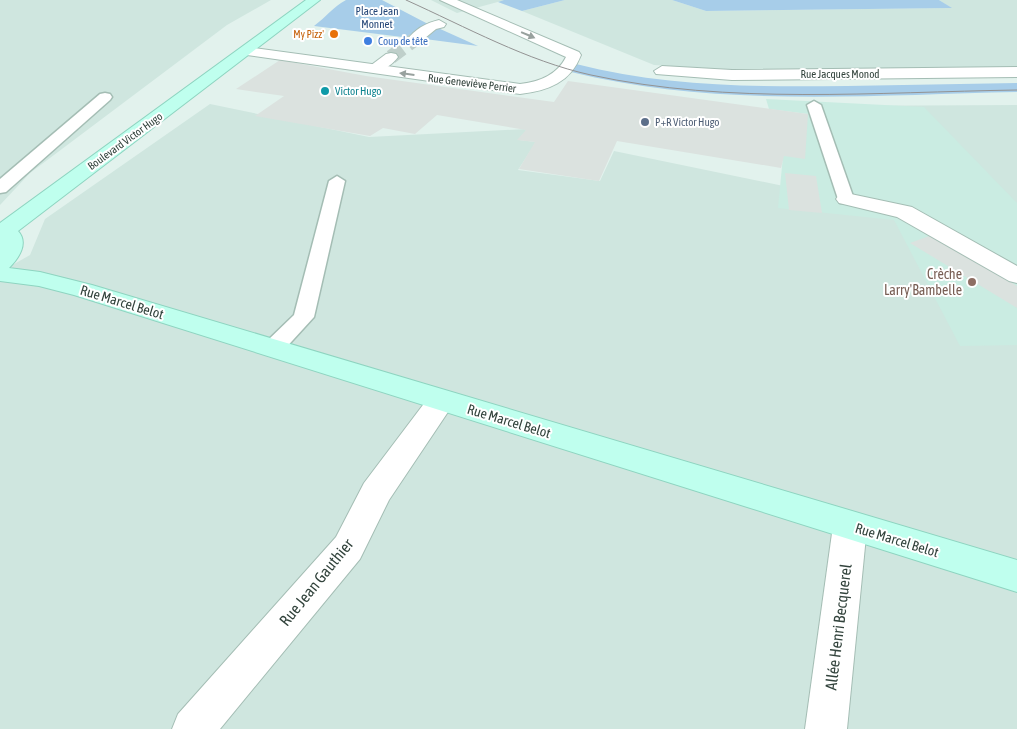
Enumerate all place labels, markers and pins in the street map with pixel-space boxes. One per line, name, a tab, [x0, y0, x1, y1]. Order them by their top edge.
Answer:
place label: My Pizz'	[293, 28, 324, 40]
marker: My Pizz'	[328, 28, 340, 40]
marker: Coup de tête	[362, 35, 374, 47]
place label: Coup de tête	[378, 35, 428, 47]
marker: Victor Hugo	[319, 85, 331, 97]
place label: Victor Hugo	[335, 85, 381, 97]
marker: P+R Victor Hugo	[639, 116, 651, 128]
place label: P+R Victor Hugo	[655, 116, 719, 128]
place label: Crèche Larry'Bambelle	[884, 266, 962, 298]
marker: Crèche Larry'Bambelle	[966, 276, 978, 288]

